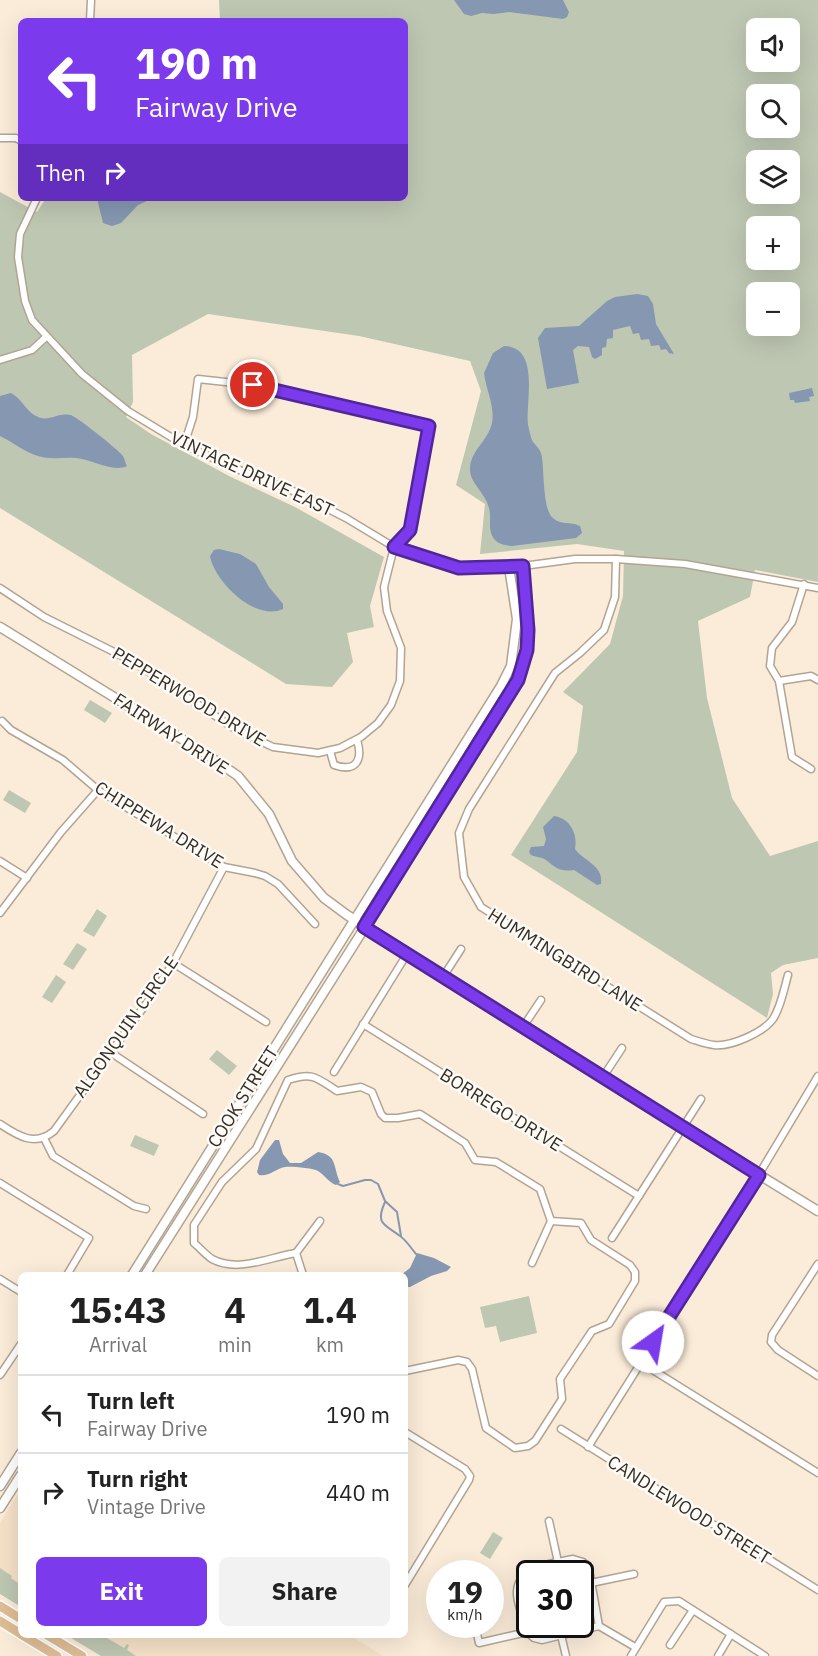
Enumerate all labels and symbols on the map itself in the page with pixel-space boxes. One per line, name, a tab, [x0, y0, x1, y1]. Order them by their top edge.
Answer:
pin	[227, 359, 278, 410]
street label: VINTAGE DRIVE EAST	[167, 426, 338, 521]
street label: PEPPERWOOD DRIVE	[108, 642, 270, 752]
street label: FAIRWAY DRIVE	[109, 688, 233, 779]
street label: CHIPPEWA DRIVE	[91, 776, 228, 873]
street label: HUMMINGBIRD LANE	[484, 903, 647, 1016]
street label: ALGONQUIN CIRCLE	[68, 952, 183, 1102]
street label: COOK STREET	[202, 1042, 283, 1152]
street label: BORREGO DRIVE	[436, 1063, 567, 1156]
position arrow	[621, 1310, 685, 1374]
street label: CANDLEWOOD STREET	[603, 1450, 775, 1569]
speed limit sign: 30	[516, 1560, 594, 1638]

